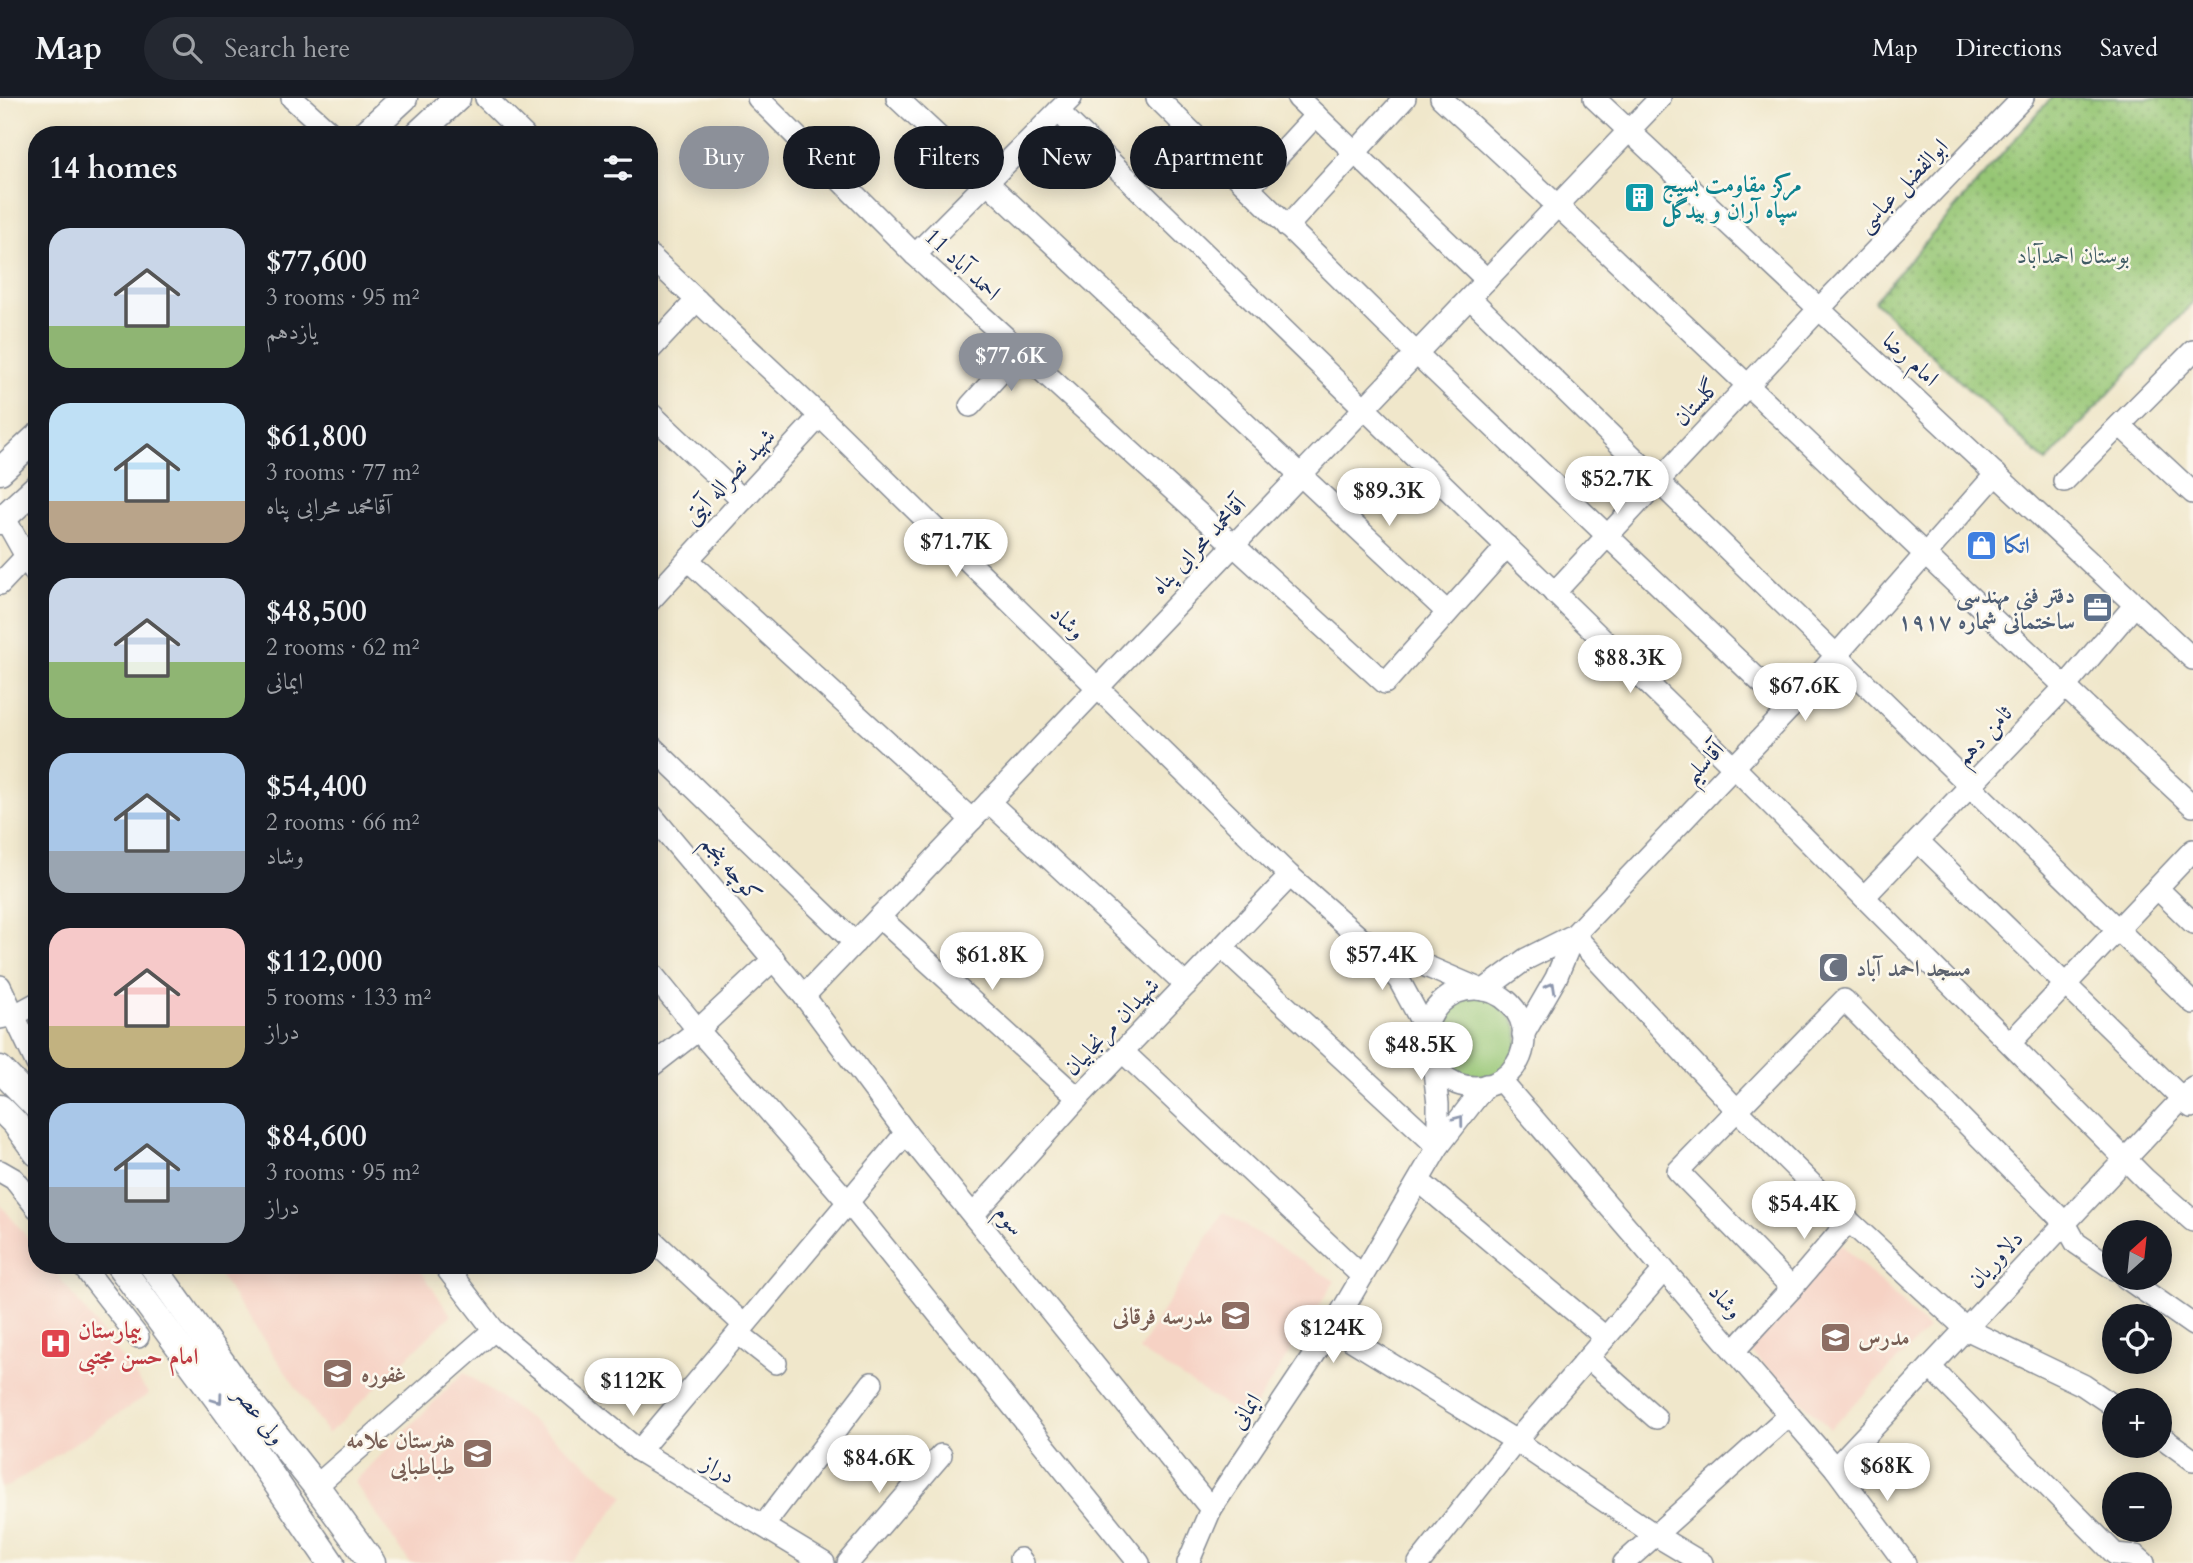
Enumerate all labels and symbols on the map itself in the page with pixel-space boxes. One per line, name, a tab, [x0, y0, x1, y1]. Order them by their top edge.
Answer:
street label: ابوالفضل عباسی	[1850, 132, 1956, 240]
place label: مرکز مقاومت بسیج سپاه آران و بیدگل	[1662, 169, 1802, 227]
building icon: مرکز مقاومت بسیج سپاه آران و بیدگل	[1622, 180, 1656, 214]
street label: احمد آباد 11	[918, 221, 1007, 308]
park label: بوستان احمدآباد	[2016, 240, 2130, 271]
street label: امام رضا	[1873, 325, 1945, 396]
pin: $77.6K	[954, 334, 1068, 393]
street label: گلستان	[1666, 372, 1726, 433]
street label: شهید نصراله آیتی	[676, 421, 782, 532]
pin: $52.7K	[1560, 456, 1674, 516]
pin: $89.3K	[1332, 468, 1446, 528]
street label: آقامحمد محرابی پناه	[1144, 487, 1256, 602]
pin: $71.7K	[899, 519, 1013, 579]
shop icon: اتکا	[1964, 528, 1998, 562]
place label: اتکا	[2004, 530, 2030, 561]
place label: دفتر فنی مهندسی ساختمانی شماره ۱۹۱۷	[1898, 580, 2075, 637]
office icon: دفتر فنی مهندسی ساختمانی شماره ۱۹۱۷	[2081, 591, 2115, 625]
street label: وشاد	[1043, 598, 1092, 647]
pin: $88.3K	[1573, 636, 1687, 695]
pin: $67.6K	[1748, 664, 1862, 723]
street label: ثامن دهم	[1948, 698, 2024, 776]
street label: آقاسلیم	[1676, 732, 1738, 795]
street label: کوچه پنجم	[690, 828, 769, 913]
pin: $61.8K	[935, 932, 1049, 992]
pin: $57.4K	[1325, 932, 1439, 992]
mosque icon: مسجد احمد آباد	[1816, 951, 1850, 985]
place label: مسجد احمد آباد	[1856, 953, 1971, 984]
street label: شهیدان مرنجابیان	[1056, 970, 1166, 1082]
one-way arrow	[1543, 981, 1556, 994]
pin: $48.5K	[1364, 1023, 1478, 1082]
one-way arrow	[1450, 1115, 1463, 1128]
pin: $54.4K	[1747, 1182, 1861, 1241]
street label: سوم	[985, 1198, 1032, 1245]
north arrow	[2102, 1220, 2172, 1290]
street label: دلاوریان	[1960, 1224, 2030, 1295]
street label: وشاد	[1701, 1277, 1750, 1326]
school or university icon: مدرسه فرقانی	[1219, 1299, 1253, 1333]
place label: مدرسه فرقانی	[1111, 1301, 1213, 1332]
pin: $124K	[1284, 1306, 1382, 1365]
place label: بیمارستان امام حسن مجتبی	[78, 1315, 199, 1377]
school or university icon: مدرس	[1818, 1320, 1852, 1354]
place label: مدرس	[1858, 1322, 1910, 1353]
hospital icon: بیمارستان امام حسن مجتبی	[38, 1326, 72, 1360]
school or university icon: غفوره	[321, 1357, 355, 1391]
pin: $112K	[584, 1358, 682, 1418]
place label: غفوره	[361, 1359, 406, 1390]
street label: ولی عصر	[225, 1378, 293, 1451]
street label: ایمانی	[1222, 1387, 1269, 1435]
one-way arrow	[210, 1391, 222, 1404]
place label: هنرستان علامه طباطبایی	[346, 1425, 455, 1482]
school or university icon: هنرستان علامه طباطبایی	[461, 1436, 495, 1470]
pin: $84.6K	[822, 1436, 936, 1495]
pin: $68K	[1846, 1444, 1928, 1503]
street label: دراز	[695, 1446, 741, 1491]

